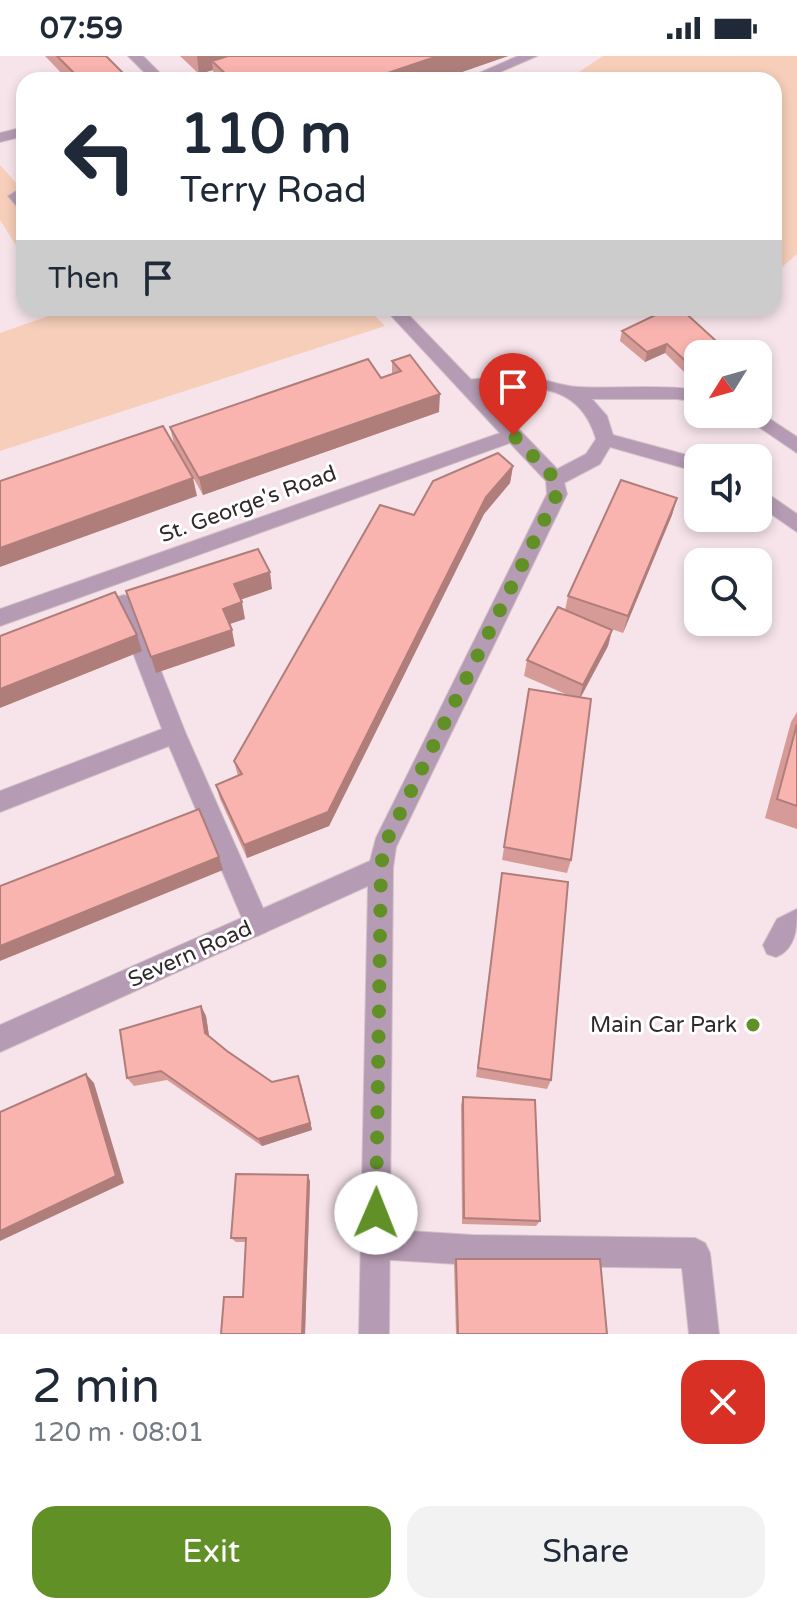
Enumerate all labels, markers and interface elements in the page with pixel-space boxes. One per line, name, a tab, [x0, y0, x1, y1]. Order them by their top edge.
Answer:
text: 07:59	[40, 10, 123, 47]
text: 110 m	[180, 101, 351, 168]
icon: left	[48, 104, 152, 208]
text: Terry Road	[180, 169, 367, 212]
icon: arrive	[136, 256, 180, 300]
text: Then	[48, 260, 120, 297]
north arrow	[684, 340, 772, 428]
map controls	[684, 340, 772, 636]
pin	[479, 353, 547, 435]
icon: arrive	[491, 365, 535, 409]
button: sound	[684, 444, 772, 532]
street label: St. George's Road	[156, 460, 340, 548]
button: search	[684, 548, 772, 636]
street label: Severn Road	[124, 915, 256, 993]
place label: Main Car Park	[590, 1012, 737, 1038]
marker: Main Car Park	[744, 1016, 762, 1034]
position arrow	[334, 1171, 418, 1255]
text: 2 min	[32, 1358, 160, 1416]
button: close	[681, 1360, 765, 1444]
text: 120 m · 08:01	[32, 1417, 204, 1448]
button: Exit	[32, 1506, 391, 1598]
button: Share	[407, 1506, 765, 1598]

